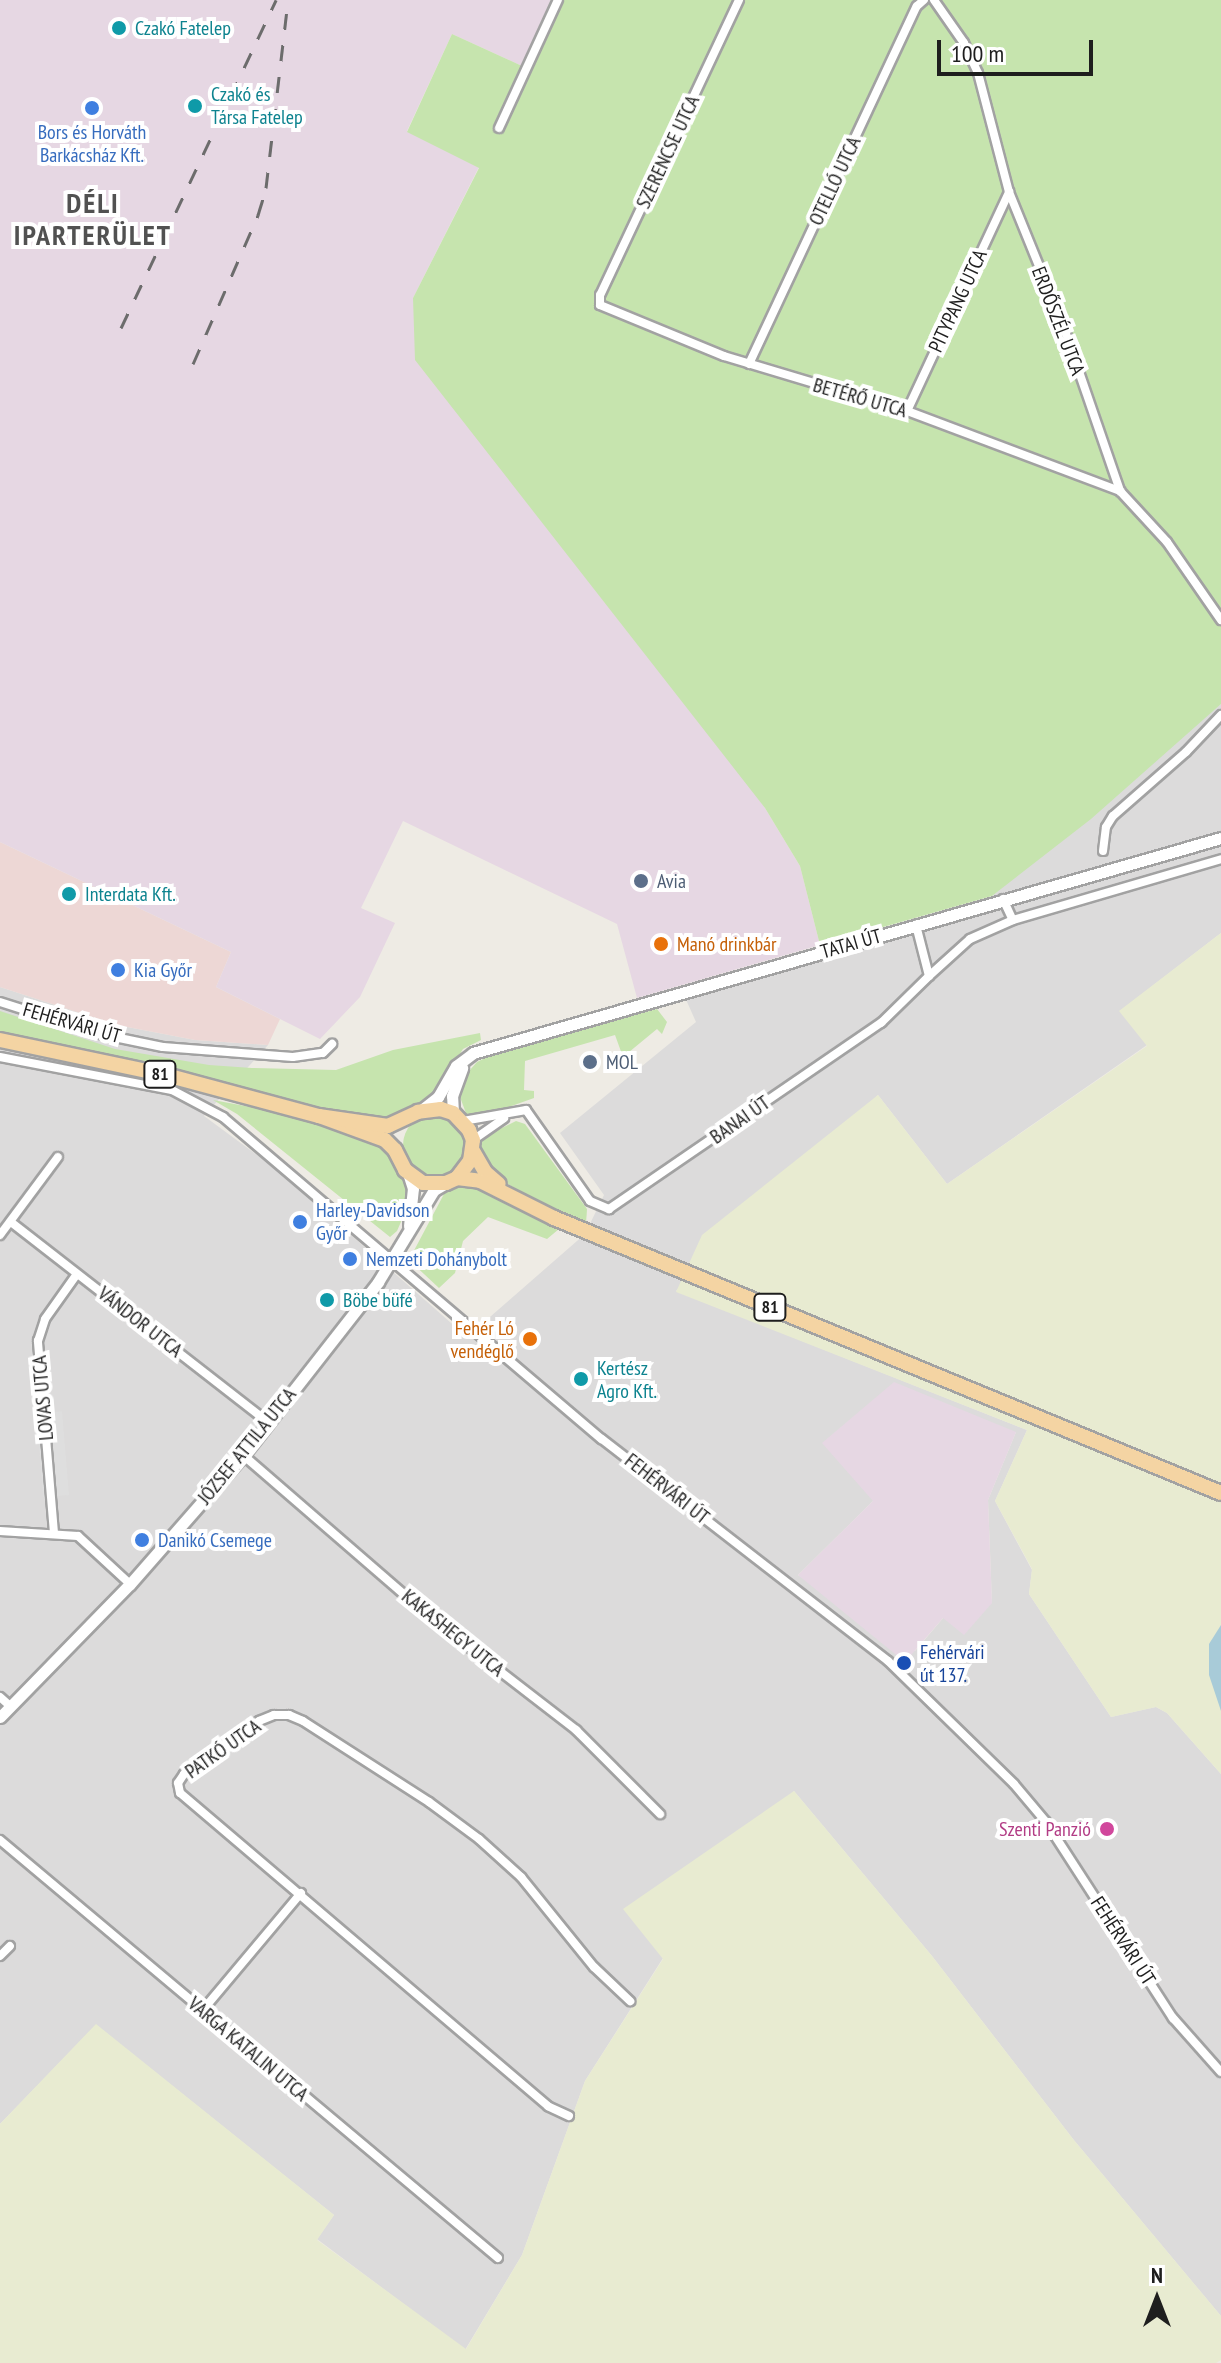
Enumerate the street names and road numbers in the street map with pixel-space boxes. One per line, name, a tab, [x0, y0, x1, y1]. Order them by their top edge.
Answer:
street label: SZERENCSE UTCA	[631, 92, 705, 212]
street label: OTELLÓ UTCA	[804, 133, 866, 229]
street label: PITYPANG UTCA	[924, 246, 992, 356]
street label: ERDŐSZÉL UTCA	[1026, 263, 1090, 379]
street label: BETÉRŐ UTCA	[810, 373, 910, 423]
street label: TATAI ÚT	[818, 924, 884, 964]
street label: FEHÉRVÁRI ÚT	[20, 998, 124, 1048]
road number: 81	[142, 1060, 178, 1088]
street label: BANAI ÚT	[706, 1091, 774, 1149]
street label: VÁNDOR UTCA	[93, 1282, 187, 1362]
road number: 81	[752, 1293, 788, 1321]
street label: LOVAS UTCA	[27, 1355, 59, 1441]
street label: JÓZSEF ATTILA UTCA	[192, 1382, 302, 1510]
street label: FEHÉRVÁRI ÚT	[620, 1449, 714, 1529]
street label: KAKASHEGY UTCA	[397, 1584, 509, 1682]
street label: PATKÓ UTCA	[181, 1714, 265, 1784]
street label: FEHÉRVÁRI ÚT	[1085, 1892, 1161, 1990]
street label: VARGA KATALIN UTCA	[183, 1992, 313, 2106]

